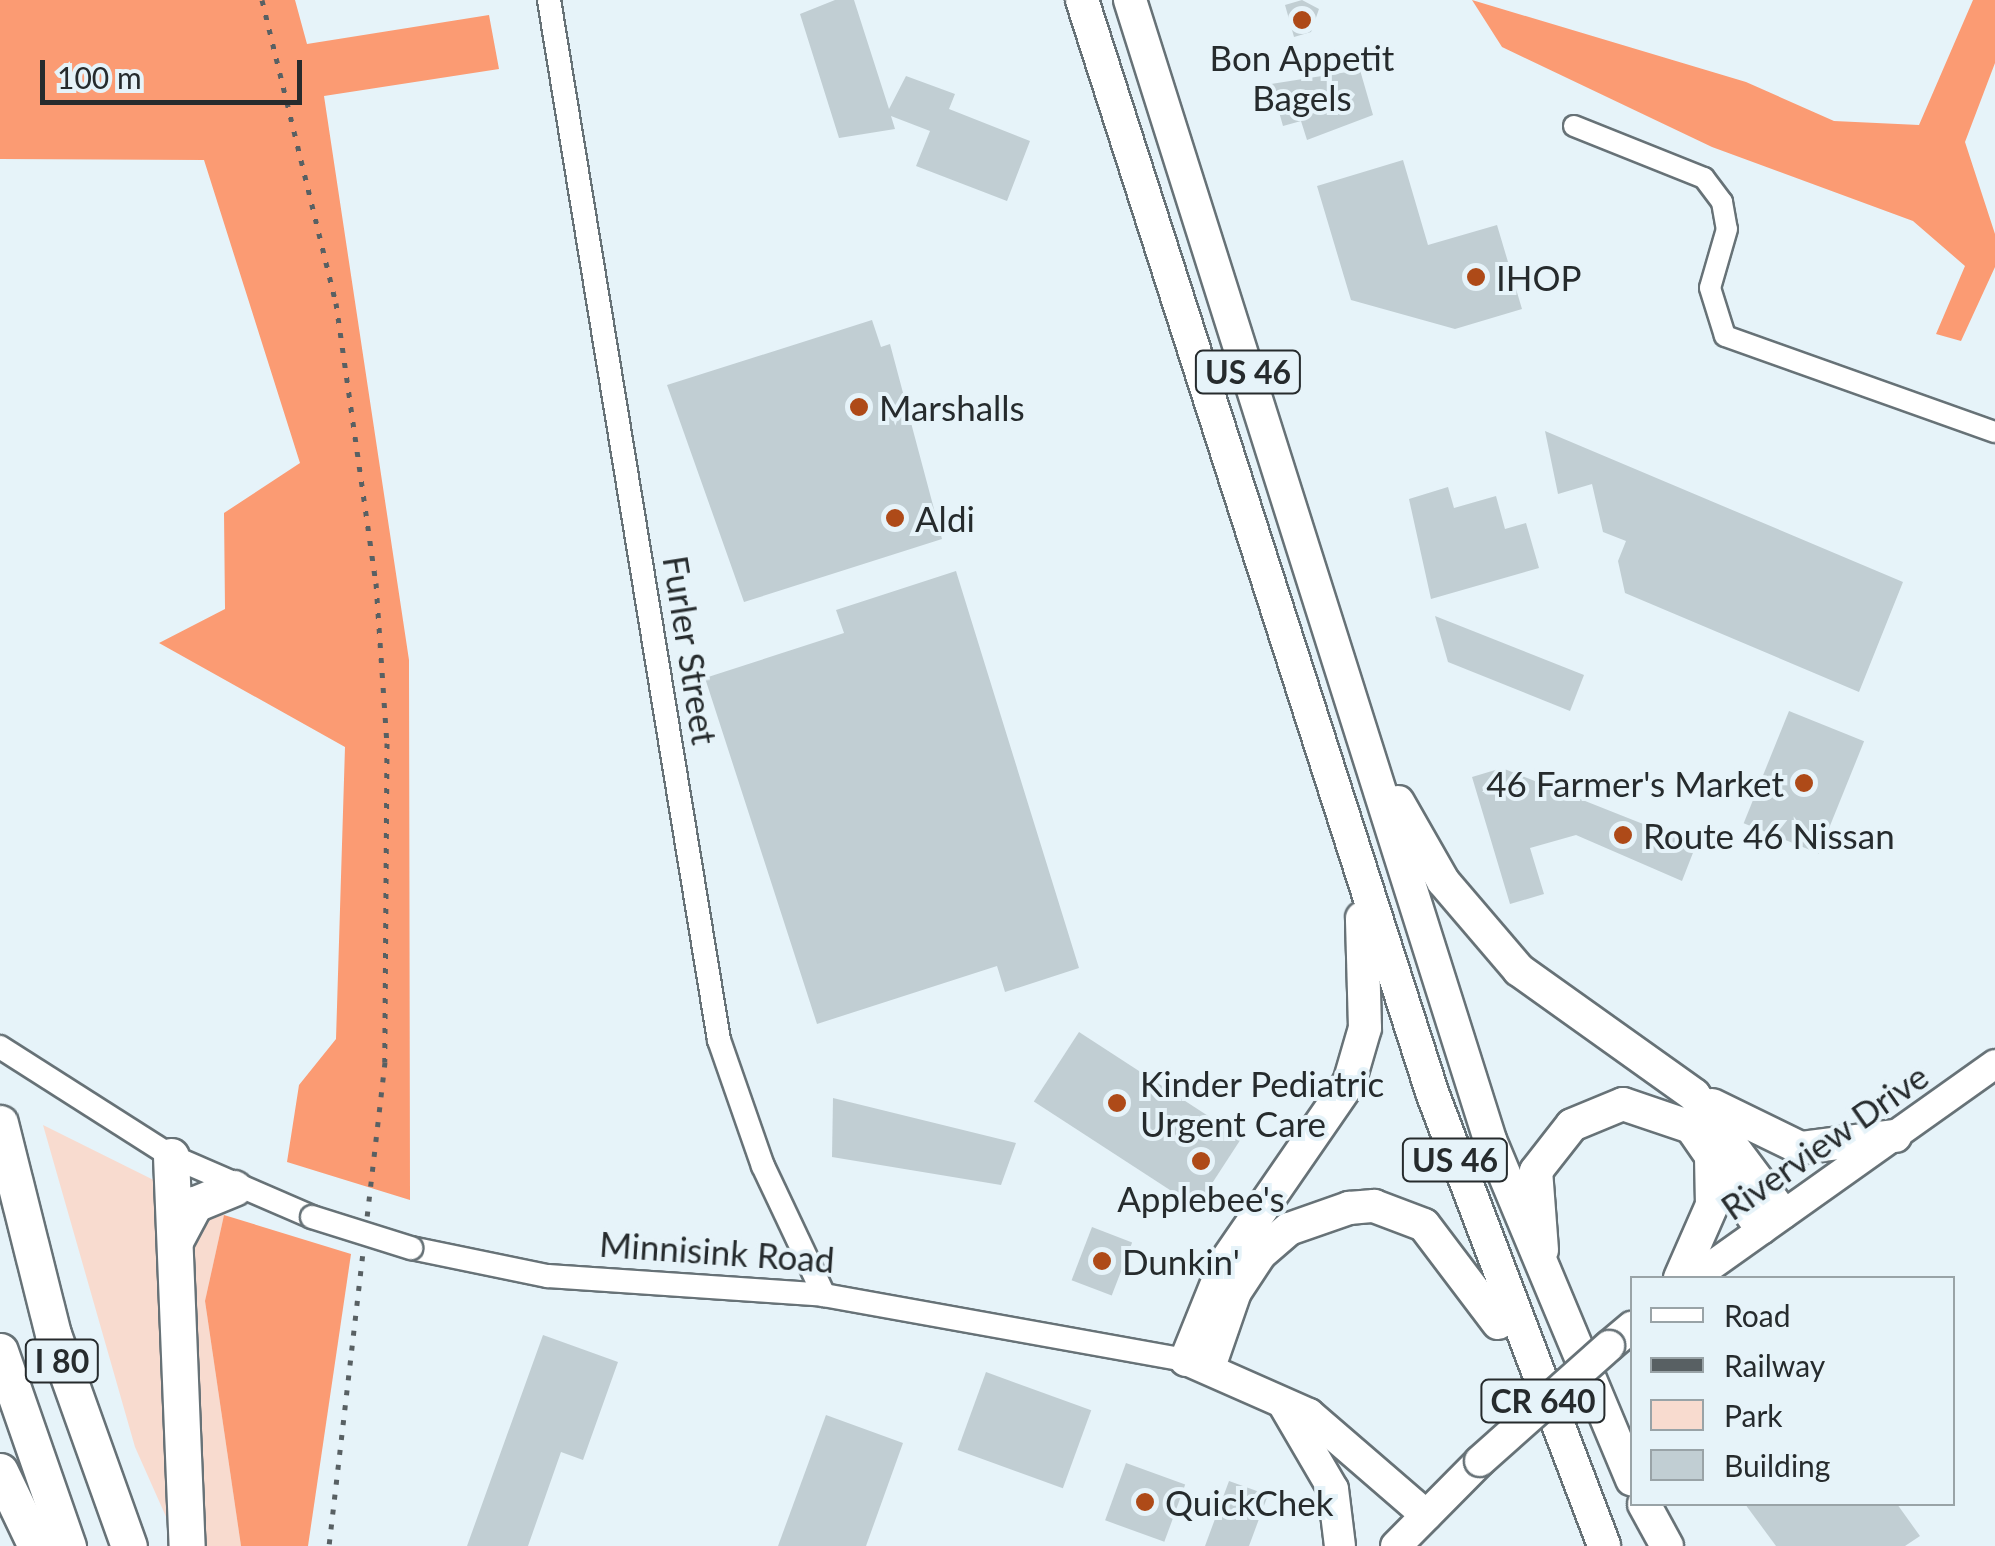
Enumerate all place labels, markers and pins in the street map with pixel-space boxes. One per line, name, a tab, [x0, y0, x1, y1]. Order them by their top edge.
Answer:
marker: Bon Appetit Bagels	[1291, 9, 1313, 31]
place label: Bon Appetit Bagels	[1209, 36, 1395, 118]
place label: IHOP	[1496, 256, 1582, 298]
marker: IHOP	[1465, 266, 1487, 288]
place label: Marshalls	[879, 386, 1025, 428]
marker: Marshalls	[848, 396, 870, 418]
place label: Aldi	[915, 497, 975, 539]
marker: Aldi	[884, 507, 906, 529]
place label: 46 Farmer's Market	[1486, 762, 1784, 804]
marker: 46 Farmer's Market	[1793, 772, 1815, 794]
place label: Route 46 Nissan	[1643, 814, 1895, 856]
marker: Route 46 Nissan	[1612, 824, 1634, 846]
place label: Kinder Pediatric Urgent Care	[1140, 1062, 1385, 1144]
marker: Kinder Pediatric Urgent Care	[1104, 1090, 1130, 1116]
marker: Applebee's	[1190, 1150, 1212, 1172]
place label: Applebee's	[1117, 1177, 1285, 1219]
place label: Dunkin'	[1122, 1240, 1240, 1282]
marker: Dunkin'	[1091, 1250, 1113, 1272]
place label: QuickChek	[1165, 1481, 1334, 1523]
marker: QuickChek	[1134, 1491, 1156, 1513]

